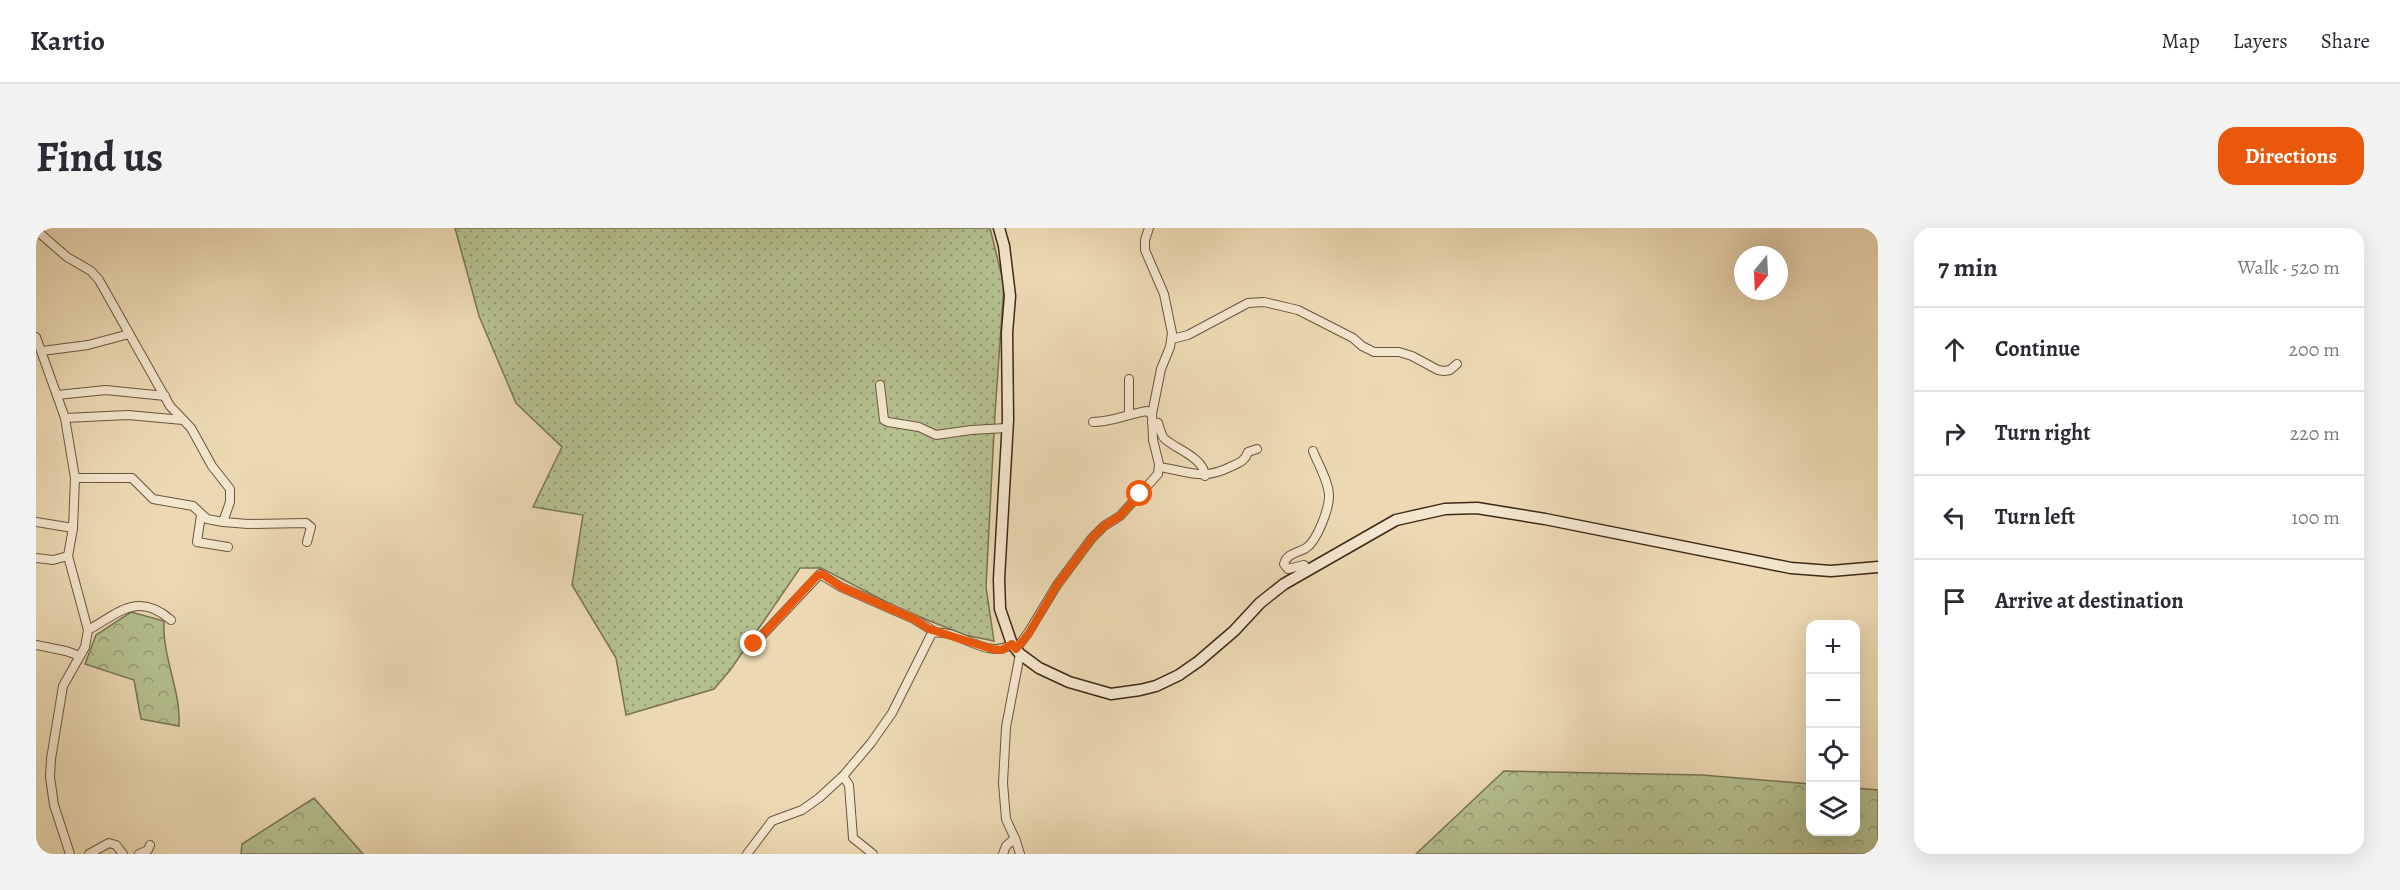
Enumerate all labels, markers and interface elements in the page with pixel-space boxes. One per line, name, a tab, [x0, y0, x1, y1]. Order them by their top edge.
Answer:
text: Kartio	[30, 22, 105, 60]
text: Map	[2161, 27, 2200, 55]
text: Layers	[2233, 27, 2288, 55]
text: Share	[2321, 27, 2370, 55]
button: Directions	[2218, 127, 2364, 185]
text: Find us	[36, 128, 163, 185]
north arrow	[1734, 246, 1788, 300]
text: 7 min	[1938, 250, 1998, 285]
text: Walk · 520 m	[2238, 254, 2340, 281]
icon: ahead	[1938, 333, 1971, 366]
text: Continue	[1995, 334, 2080, 364]
text: 200 m	[2289, 336, 2340, 363]
icon: right	[1938, 417, 1971, 450]
text: Turn right	[1995, 418, 2091, 448]
text: 220 m	[2290, 420, 2340, 447]
route start	[1126, 480, 1152, 506]
icon: left	[1938, 501, 1971, 534]
text: Turn left	[1995, 502, 2075, 532]
text: 100 m	[2291, 504, 2340, 531]
icon: arrive	[1938, 585, 1971, 618]
text: Arrive at destination	[1995, 586, 2184, 616]
map controls	[1806, 620, 1860, 836]
button: +	[1806, 620, 1860, 674]
route end	[740, 630, 766, 656]
button: −	[1806, 674, 1860, 728]
button: locate	[1806, 728, 1860, 782]
button: layers	[1806, 782, 1860, 836]

